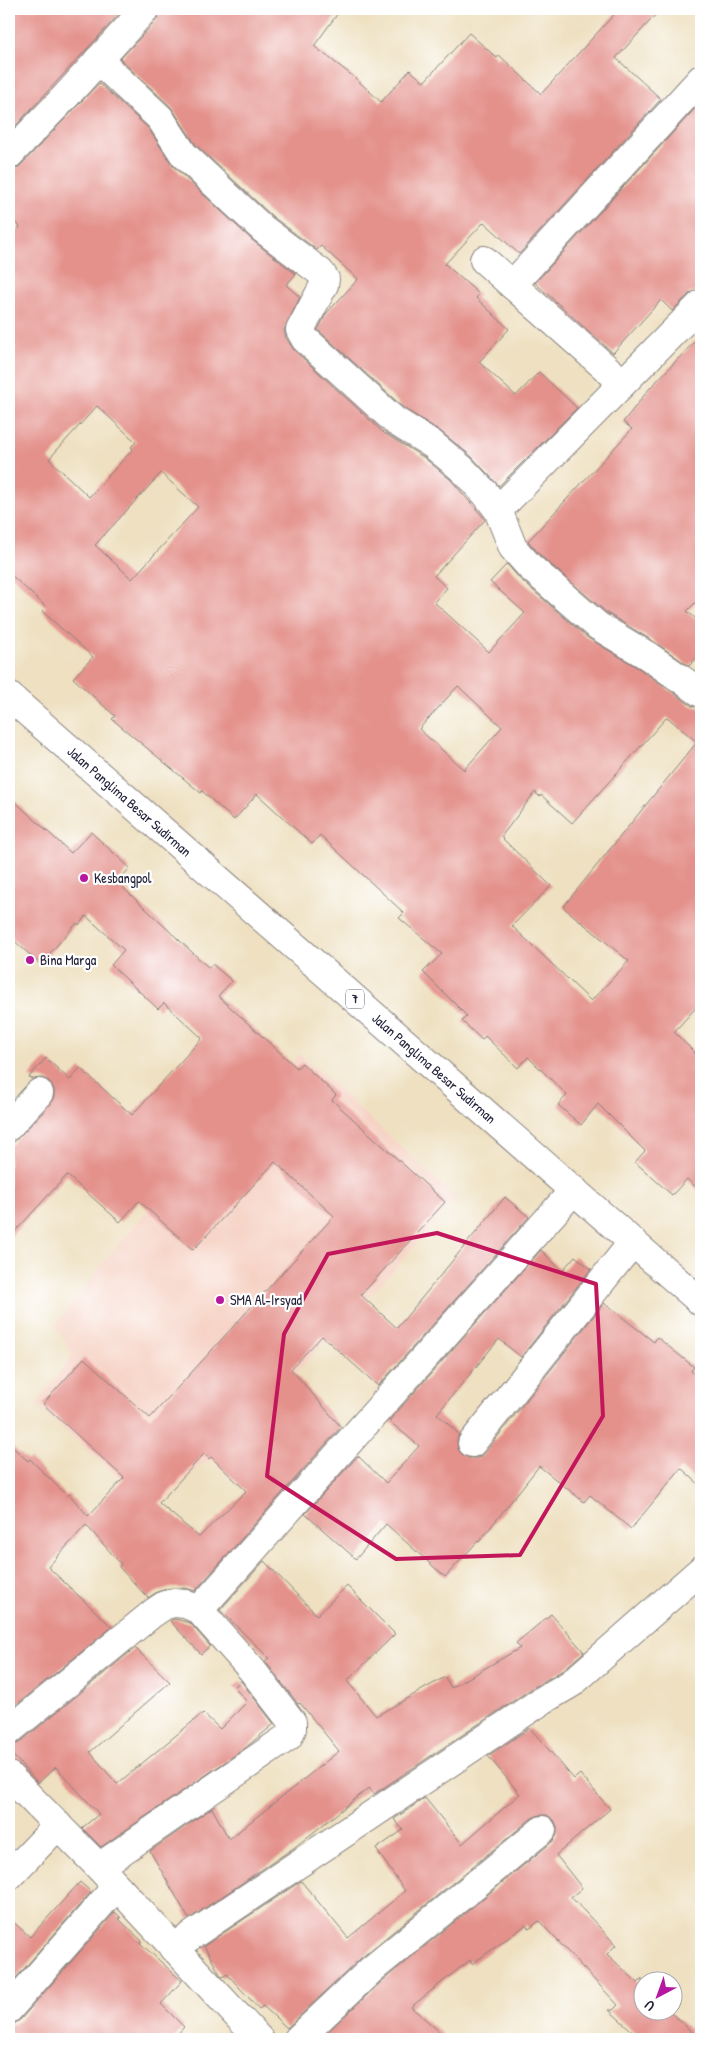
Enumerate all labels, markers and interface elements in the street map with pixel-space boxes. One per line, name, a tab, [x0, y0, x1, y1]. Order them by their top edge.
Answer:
street label: Jalan Panglima Besar Sudirman	[64, 742, 196, 861]
place label: Kesbangpol	[94, 868, 152, 888]
marker: Kesbangpol	[78, 872, 90, 884]
place label: Bina Marga	[40, 950, 97, 970]
marker: Bina Marga	[24, 954, 36, 966]
road number: 7	[346, 990, 364, 1009]
street label: Jalan Panglima Besar Sudirman	[368, 1008, 500, 1127]
place label: SMA Al-Irsyad	[230, 1290, 302, 1310]
marker: SMA Al-Irsyad	[214, 1294, 226, 1306]
north arrow	[632, 1970, 682, 2020]
text: U	[640, 1996, 658, 2016]

